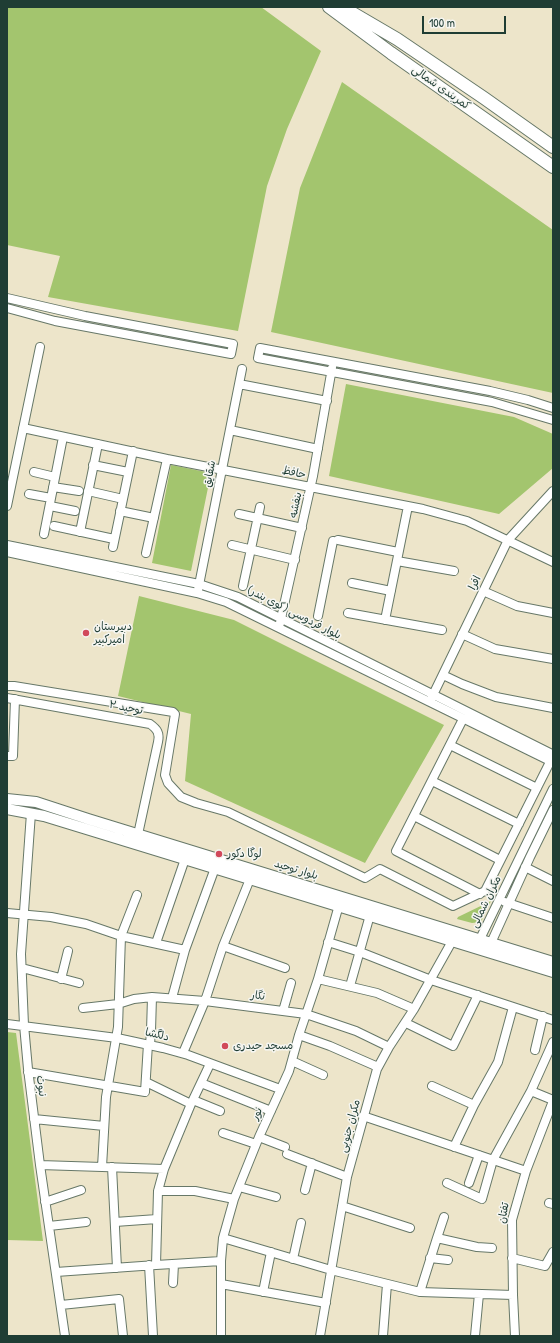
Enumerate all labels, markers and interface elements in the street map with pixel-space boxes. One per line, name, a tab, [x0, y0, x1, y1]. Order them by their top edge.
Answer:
scale bar	[424, 8, 508, 34]
text: 100 m	[429, 14, 455, 31]
street label: کمربندی شمالی	[409, 63, 473, 113]
street label: شقایق	[201, 459, 219, 489]
street label: حافظ	[281, 464, 307, 482]
street label: بنفشه	[287, 491, 305, 519]
street label: افرا	[466, 574, 484, 592]
street label: بلوار فردوسی (کوی بندر)	[245, 584, 343, 642]
place label: دبیرستان امیرکبیر	[94, 620, 132, 646]
marker: دبیرستان امیرکبیر	[81, 628, 91, 638]
street label: توحید ۲	[108, 698, 144, 718]
place label: لوگا دکور	[227, 847, 262, 861]
marker: لوگا دکور	[214, 849, 224, 859]
street label: بلوار توحید	[272, 857, 320, 883]
street label: مکران شمالی	[468, 874, 504, 930]
street label: نگار	[250, 989, 266, 1003]
street label: دلگشا	[144, 1026, 170, 1044]
place label: مسجد حیدری	[233, 1039, 293, 1053]
marker: مسجد حیدری	[220, 1041, 230, 1051]
street label: نبوت	[33, 1075, 49, 1097]
street label: مکران جنوبی	[337, 1098, 363, 1154]
street label: نور	[248, 1105, 266, 1123]
street label: تفتان	[496, 1201, 512, 1225]

